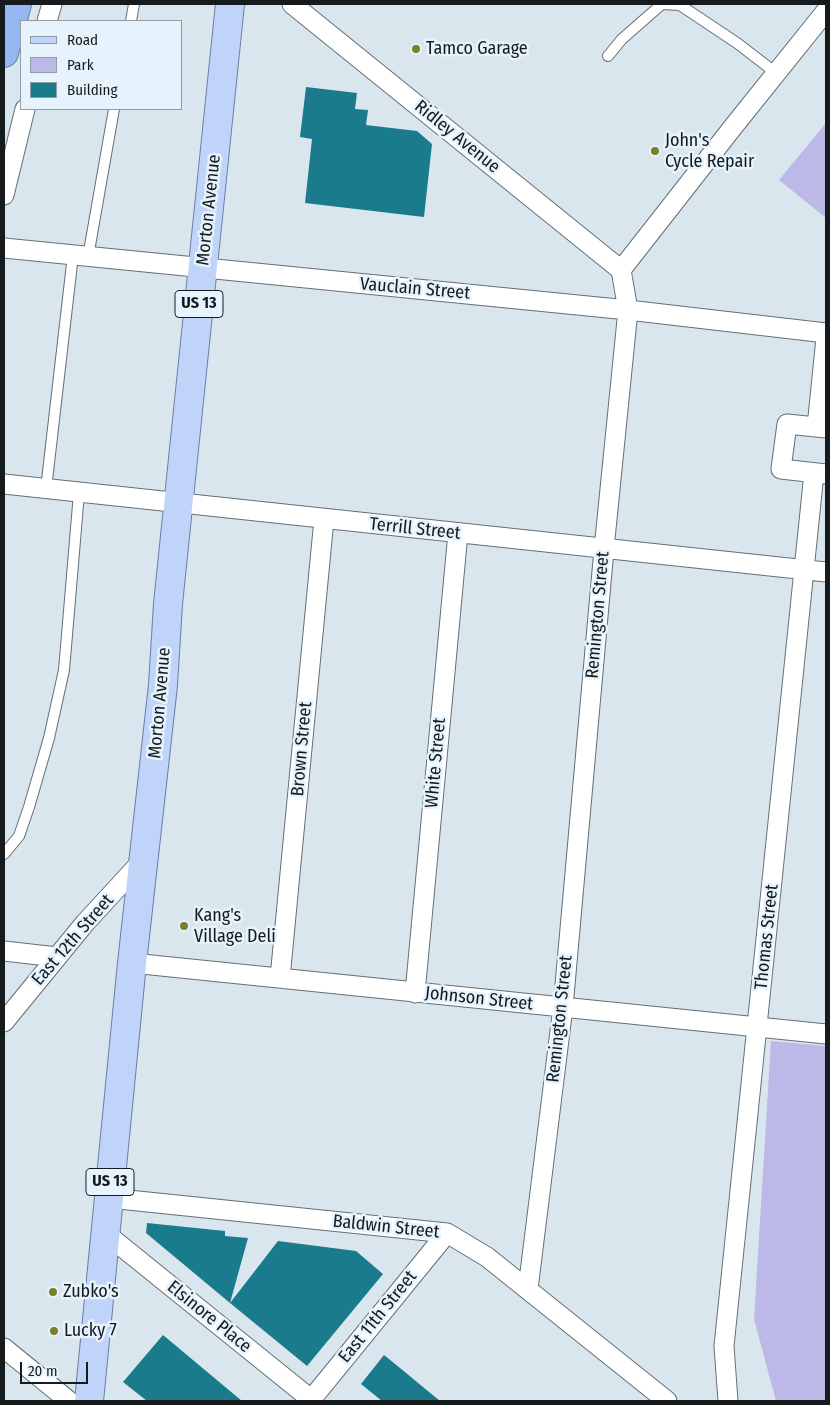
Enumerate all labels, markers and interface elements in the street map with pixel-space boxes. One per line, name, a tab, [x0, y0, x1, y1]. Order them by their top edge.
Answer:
legend	[20, 20, 182, 110]
text: Road	[67, 31, 98, 49]
place label: Tamco Garage	[426, 38, 528, 60]
marker: Tamco Garage	[410, 43, 422, 55]
text: Park	[67, 56, 94, 74]
text: Building	[67, 81, 118, 99]
street label: Ridley Avenue	[410, 96, 504, 178]
place label: John's Cycle Repair	[665, 130, 754, 172]
marker: John's Cycle Repair	[649, 145, 661, 157]
street label: Morton Avenue	[192, 153, 226, 267]
street label: Vauclain Street	[359, 273, 471, 305]
road number: US 13	[175, 290, 223, 318]
street label: Terrill Street	[368, 513, 462, 545]
street label: Remington Street	[582, 550, 614, 680]
street label: Morton Avenue	[144, 647, 176, 759]
street label: Brown Street	[287, 701, 317, 797]
street label: White Street	[421, 717, 451, 809]
street label: Thomas Street	[751, 883, 783, 991]
street label: East 12th Street	[28, 890, 118, 990]
place label: Kang's Village Deli	[194, 905, 276, 948]
marker: Kang's Village Deli	[178, 920, 190, 932]
street label: Remington Street	[543, 954, 577, 1084]
street label: Johnson Street	[424, 983, 534, 1015]
road number: US 13	[86, 1168, 134, 1196]
street label: Baldwin Street	[332, 1211, 440, 1243]
street label: East 11th Street	[334, 1267, 422, 1367]
street label: Elsinore Place	[163, 1276, 255, 1358]
place label: Zubko's	[63, 1281, 119, 1303]
marker: Zubko's	[47, 1286, 59, 1298]
place label: Lucky 7	[64, 1320, 117, 1342]
marker: Lucky 7	[48, 1325, 60, 1337]
scale bar	[22, 1352, 90, 1384]
text: 20 m	[28, 1362, 58, 1380]

